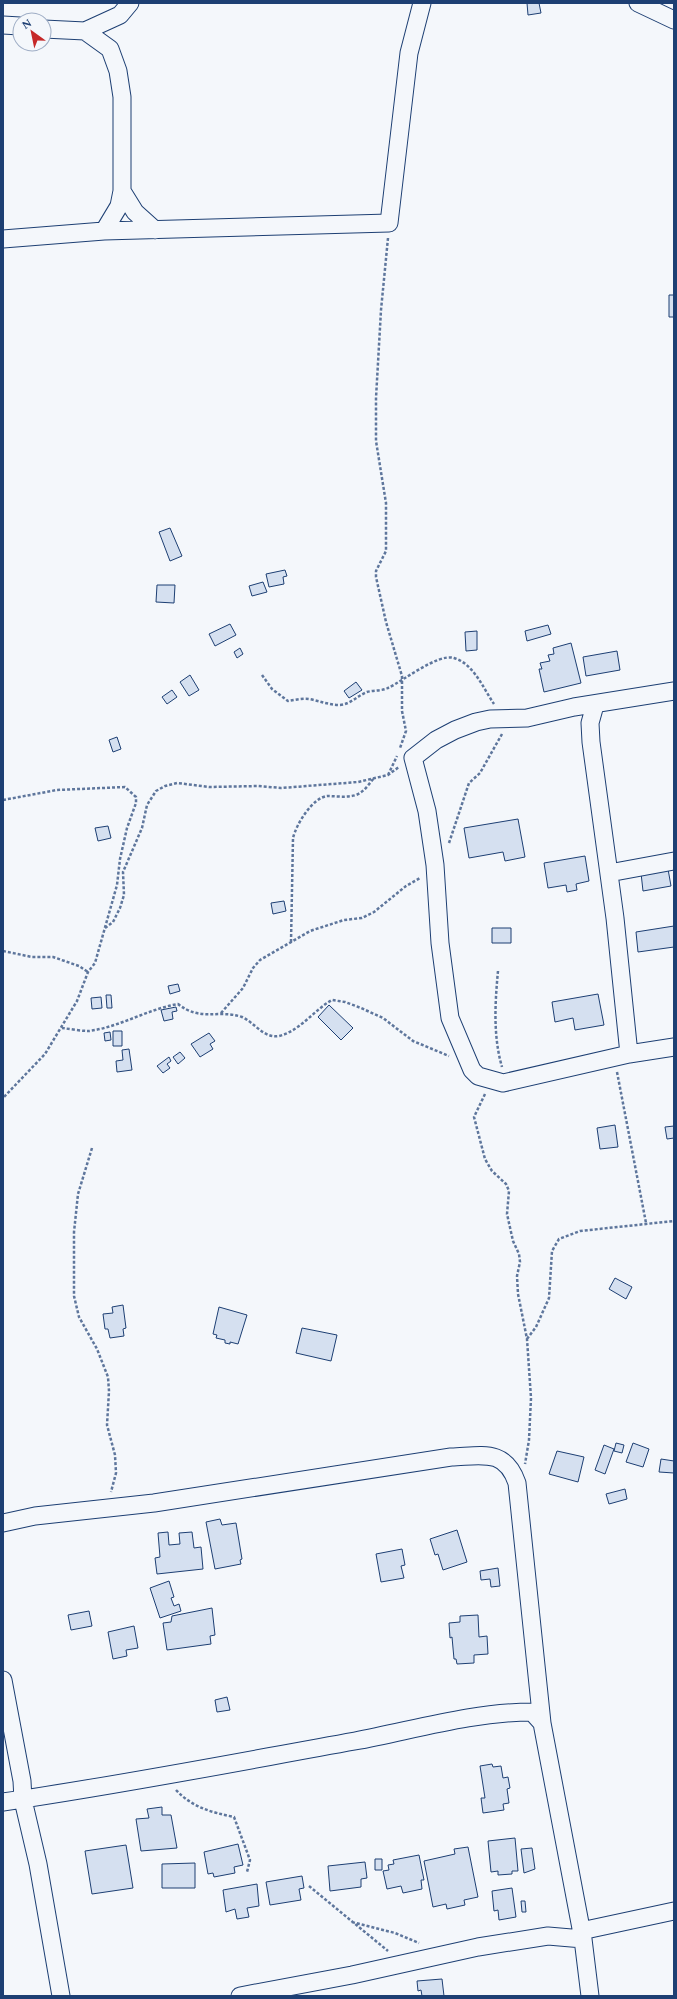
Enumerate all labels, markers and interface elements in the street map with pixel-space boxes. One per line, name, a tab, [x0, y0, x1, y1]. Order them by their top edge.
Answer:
north arrow	[12, 12, 52, 52]
text: N	[18, 14, 35, 34]

